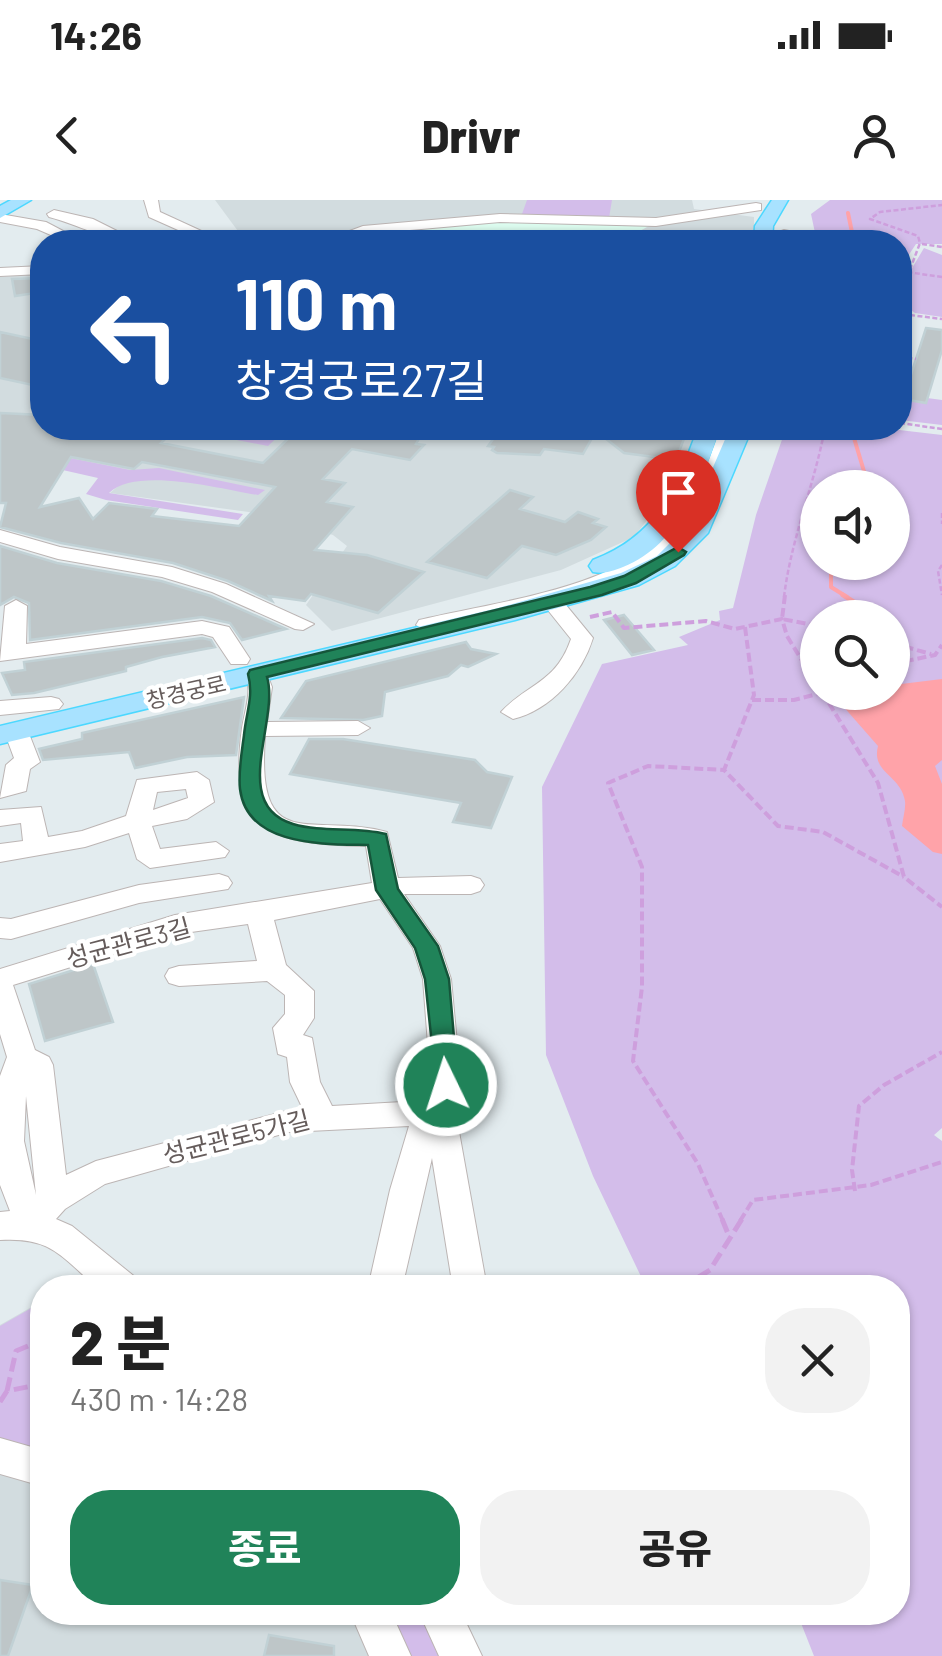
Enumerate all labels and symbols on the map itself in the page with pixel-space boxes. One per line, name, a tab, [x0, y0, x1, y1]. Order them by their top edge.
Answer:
pin	[636, 450, 721, 553]
street label: 창경궁로	[144, 669, 228, 713]
street label: 성균관로3길	[62, 911, 194, 973]
position arrow	[394, 1033, 498, 1137]
street label: 성균관로5가길	[159, 1103, 313, 1169]

